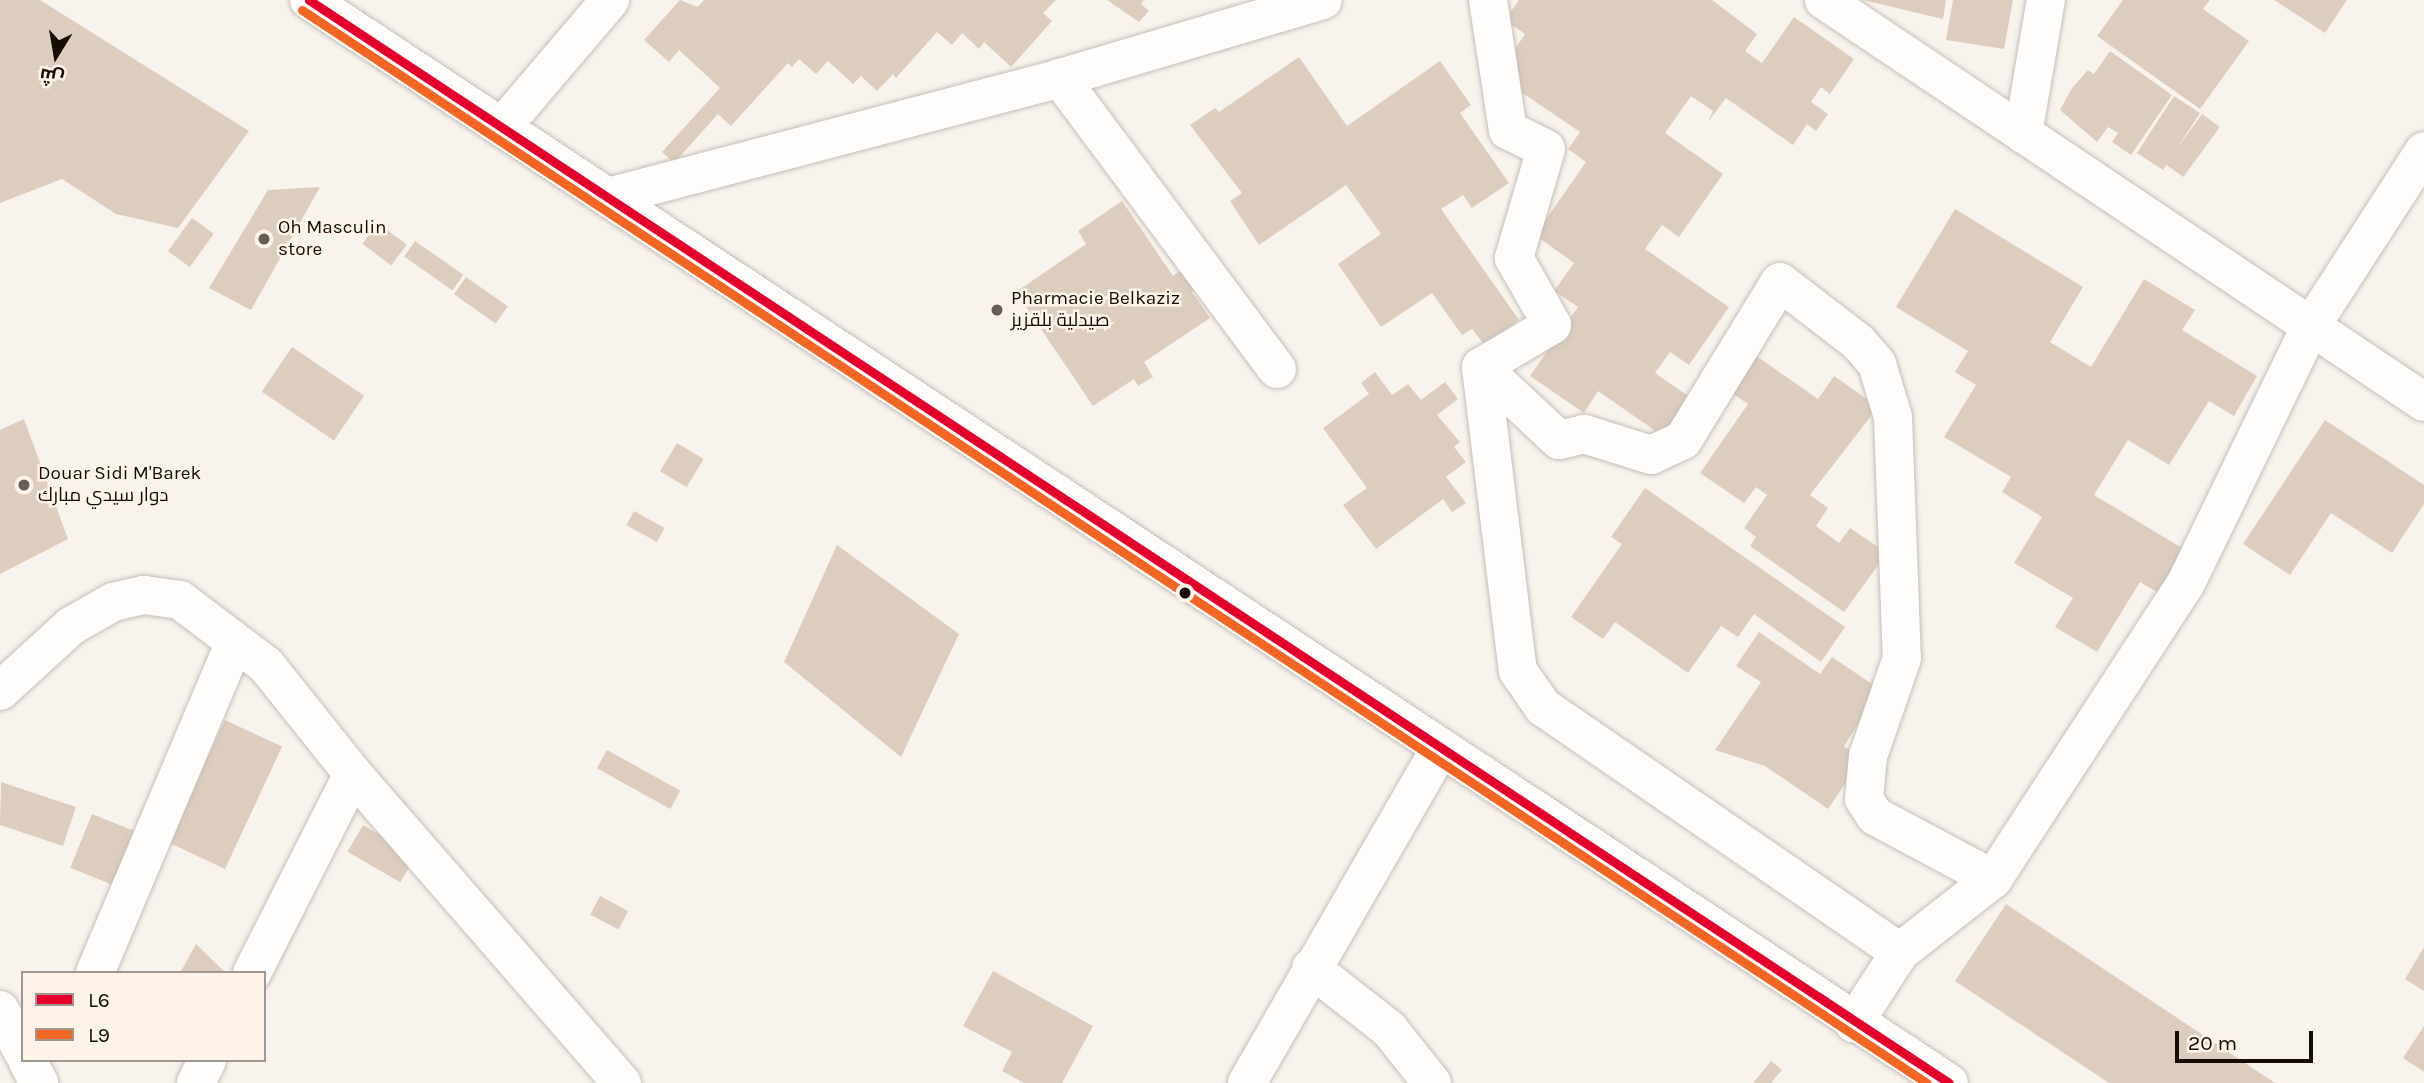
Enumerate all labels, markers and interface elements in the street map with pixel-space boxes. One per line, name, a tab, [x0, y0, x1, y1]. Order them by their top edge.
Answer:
north arrow	[21, 21, 91, 91]
text: ش	[38, 63, 66, 90]
place label: Oh Masculin store	[278, 217, 387, 261]
marker: Oh Masculin store	[256, 231, 272, 247]
place label: Pharmacie Belkaziz صيدلية بلقزيز	[1011, 288, 1180, 332]
marker: Pharmacie Belkaziz صيدلية بلقزيز	[989, 302, 1005, 318]
place label: Douar Sidi M'Barek دوار سيدي مبارك	[38, 463, 201, 507]
marker: Douar Sidi M'Barek دوار سيدي مبارك	[16, 477, 32, 493]
unlabelled marker	[1178, 586, 1192, 600]
legend	[21, 971, 266, 1062]
text: L6	[88, 988, 110, 1012]
scale bar	[2179, 1016, 2317, 1060]
text: L9	[88, 1023, 110, 1047]
text: 20 m	[2188, 1031, 2237, 1055]

